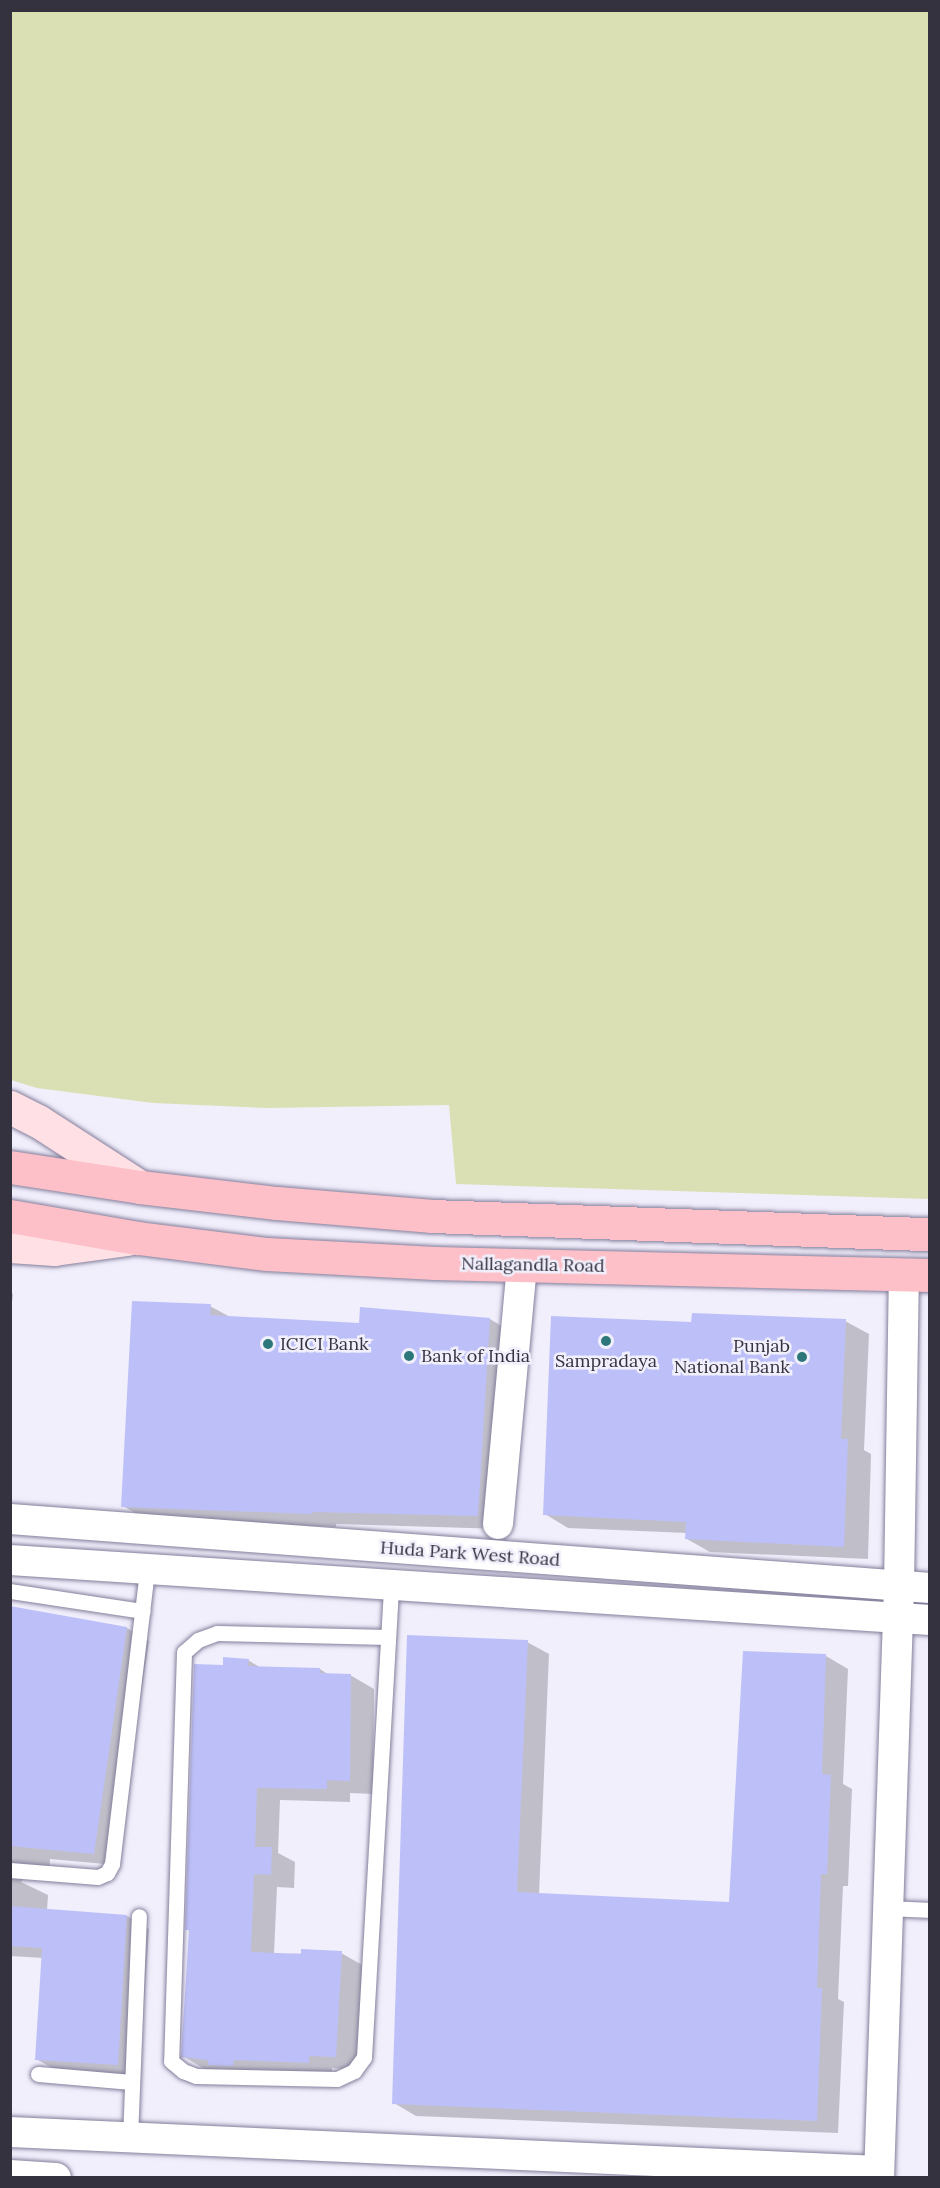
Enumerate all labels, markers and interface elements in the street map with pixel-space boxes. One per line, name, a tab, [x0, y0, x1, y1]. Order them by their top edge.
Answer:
street label: Nallagandla Road	[461, 1253, 605, 1277]
place label: ICICI Bank	[280, 1333, 369, 1355]
marker: Sampradaya	[599, 1334, 613, 1348]
place label: Punjab National Bank	[674, 1336, 790, 1378]
marker: ICICI Bank	[261, 1337, 275, 1351]
place label: Bank of India	[421, 1345, 530, 1367]
marker: Bank of India	[402, 1349, 416, 1363]
place label: Sampradaya	[555, 1350, 657, 1372]
marker: Punjab National Bank	[795, 1350, 809, 1364]
street label: Huda Park West Road	[379, 1537, 561, 1571]

